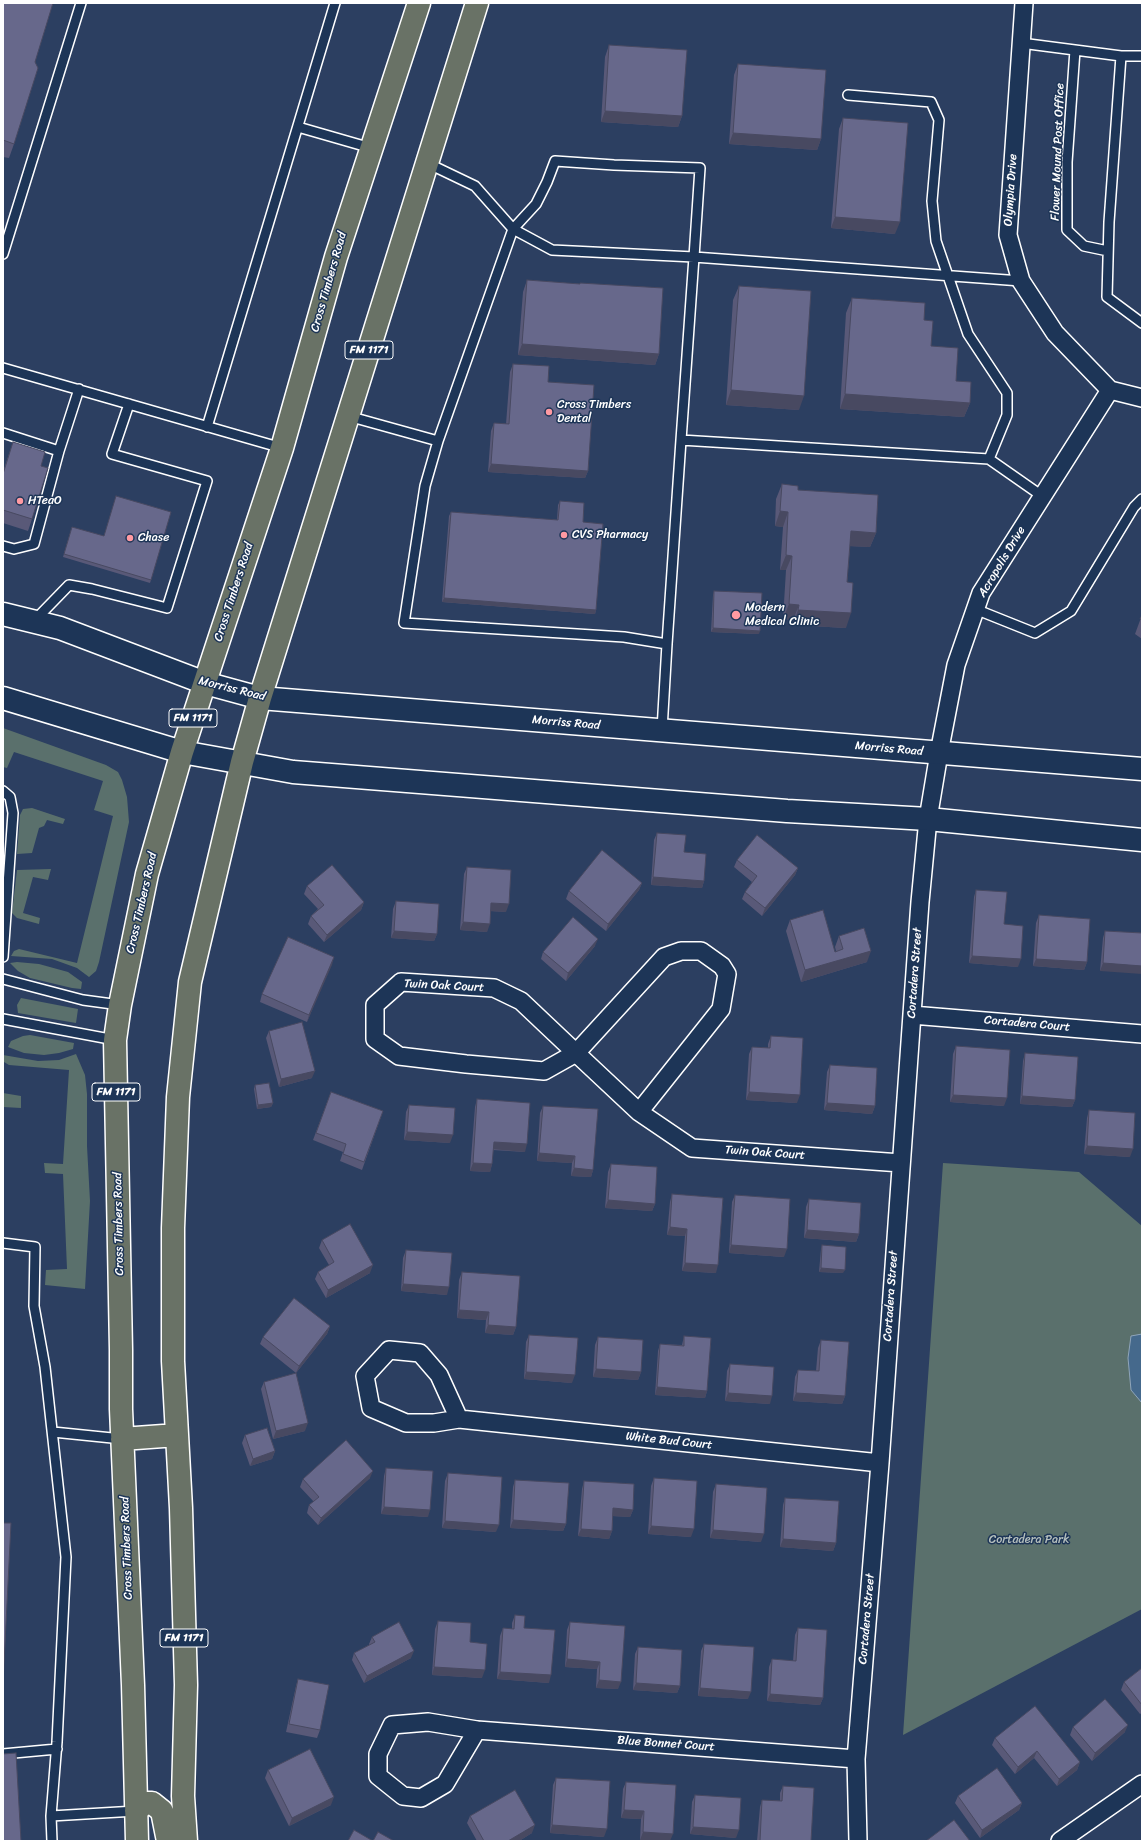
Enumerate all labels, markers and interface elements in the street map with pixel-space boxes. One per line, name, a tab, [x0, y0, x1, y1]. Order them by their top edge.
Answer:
street label: Flower Mound Post Office	[1048, 83, 1068, 221]
street label: Olympia Drive	[1001, 153, 1021, 227]
street label: Cross Timbers Road	[308, 230, 350, 334]
road number: FM 1171	[345, 341, 393, 359]
place label: Cross Timbers Dental	[557, 398, 631, 426]
marker: Cross Timbers Dental	[544, 407, 554, 417]
place label: HTeaO	[28, 494, 62, 508]
marker: HTeaO	[15, 496, 25, 506]
street label: Acropolis Drive	[975, 524, 1029, 600]
place label: CVS Pharmacy	[572, 528, 648, 542]
marker: CVS Pharmacy	[559, 530, 569, 540]
place label: Chase	[138, 531, 169, 545]
marker: Chase	[125, 533, 135, 543]
street label: Cross Timbers Road	[211, 541, 257, 643]
place label: Modern Medical Clinic	[745, 601, 819, 629]
marker: Modern Medical Clinic	[730, 609, 742, 621]
street label: Morriss Road	[197, 674, 267, 704]
road number: FM 1171	[169, 709, 217, 727]
street label: Morriss Road	[531, 713, 601, 733]
street label: Morriss Road	[854, 739, 924, 759]
street label: Cross Timbers Road	[123, 851, 161, 955]
street label: Cortadera Street	[905, 927, 925, 1019]
street label: Twin Oak Court	[404, 977, 484, 995]
street label: Cortadera Court	[983, 1013, 1071, 1035]
road number: FM 1171	[92, 1083, 140, 1101]
street label: Twin Oak Court	[724, 1143, 806, 1163]
street label: Cross Timbers Road	[111, 1172, 127, 1276]
street label: Cortadera Street	[881, 1250, 901, 1342]
street label: White Bud Court	[625, 1429, 713, 1453]
street label: Cross Timbers Road	[118, 1496, 136, 1600]
park label: Cortadera Park	[989, 1533, 1069, 1547]
street label: Cortadera Street	[856, 1573, 878, 1665]
road number: FM 1171	[160, 1629, 208, 1647]
street label: Blue Bonnet Court	[617, 1733, 715, 1755]

